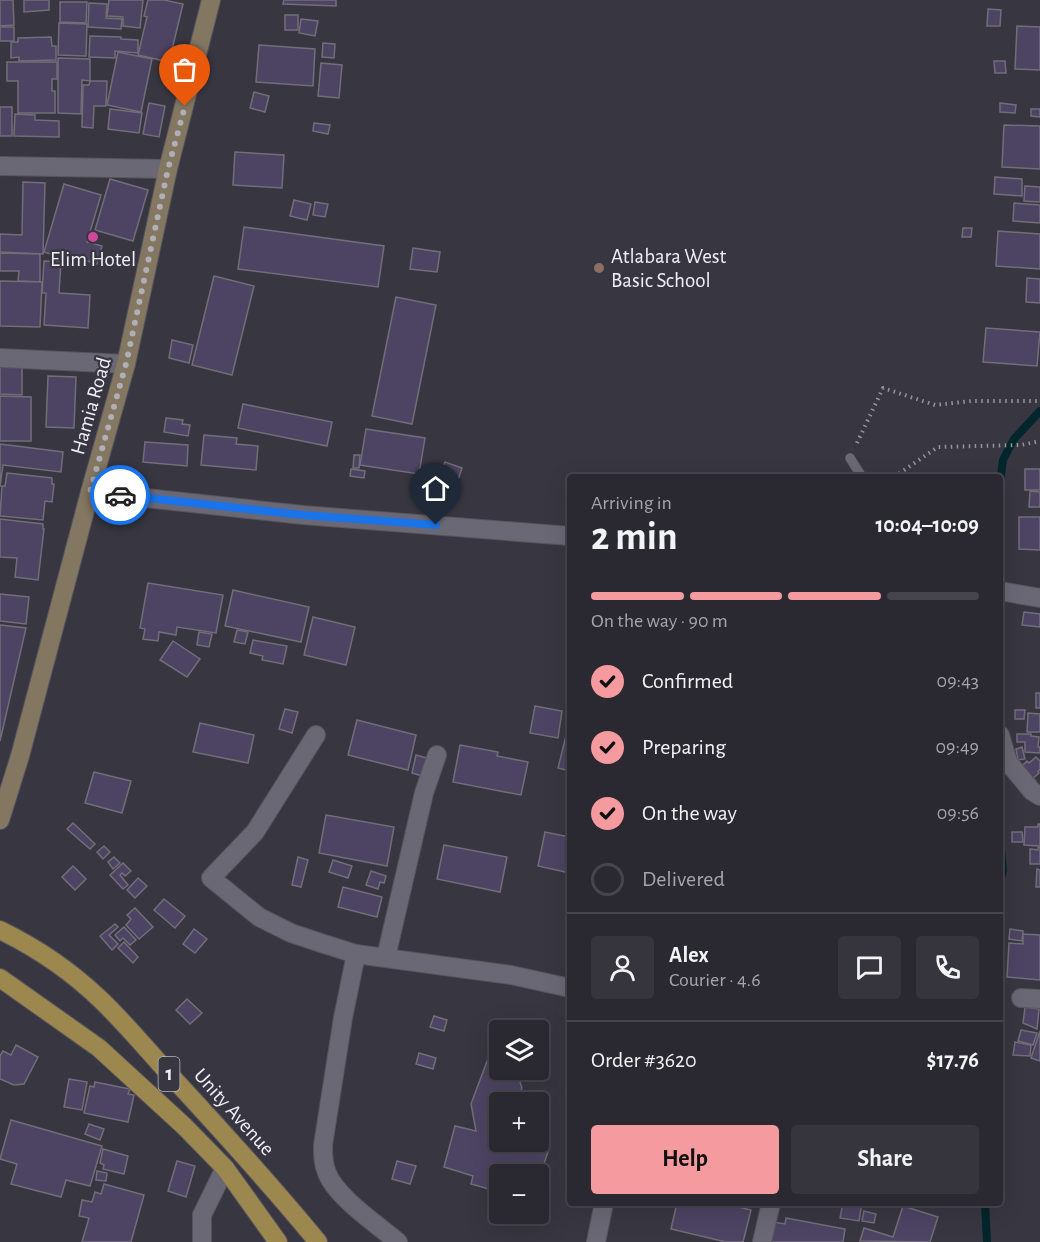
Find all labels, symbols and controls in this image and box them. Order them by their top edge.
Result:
pin [159,44,210,106]
icon: bag [168,53,201,86]
marker: Elim Hotel [86,230,100,244]
place label: Atlabara West Basic School [611,246,727,291]
place label: Elim Hotel [50,249,136,270]
marker: Atlabara West Basic School [592,261,606,275]
street label: Hamia Road [67,355,115,457]
pin [410,463,461,525]
courier [90,465,150,525]
icon: home [419,472,452,505]
icon: car [104,479,137,512]
text: Arriving in [591,493,672,513]
text: 10:04–10:09 [875,514,979,536]
text: 2 min [591,518,678,557]
text: On the way · 90 m [591,611,728,631]
icon: check [591,665,624,698]
text: Confirmed [642,670,733,692]
text: 09:43 [937,671,979,691]
icon: check [591,731,624,764]
text: Preparing [642,736,726,758]
text: 09:49 [935,737,979,757]
icon: check [591,797,624,830]
text: On the way [642,802,737,824]
text: 09:56 [937,803,979,823]
text: Delivered [642,868,725,890]
button: person [591,936,654,999]
button: chat [838,936,901,999]
button: phone [916,936,979,999]
text: Alex [669,944,709,966]
text: Courier · 4.6 [669,970,761,990]
map controls [489,1020,549,1224]
button: layers [489,1020,549,1080]
text: Order #3620 [591,1049,697,1071]
text: $17.76 [927,1049,979,1071]
road number: 1 [158,1057,180,1091]
street label: Unity Avenue [190,1064,278,1160]
button: + [489,1092,549,1152]
button: Help [591,1125,779,1194]
button: Share [791,1125,979,1194]
button: − [489,1164,549,1224]

